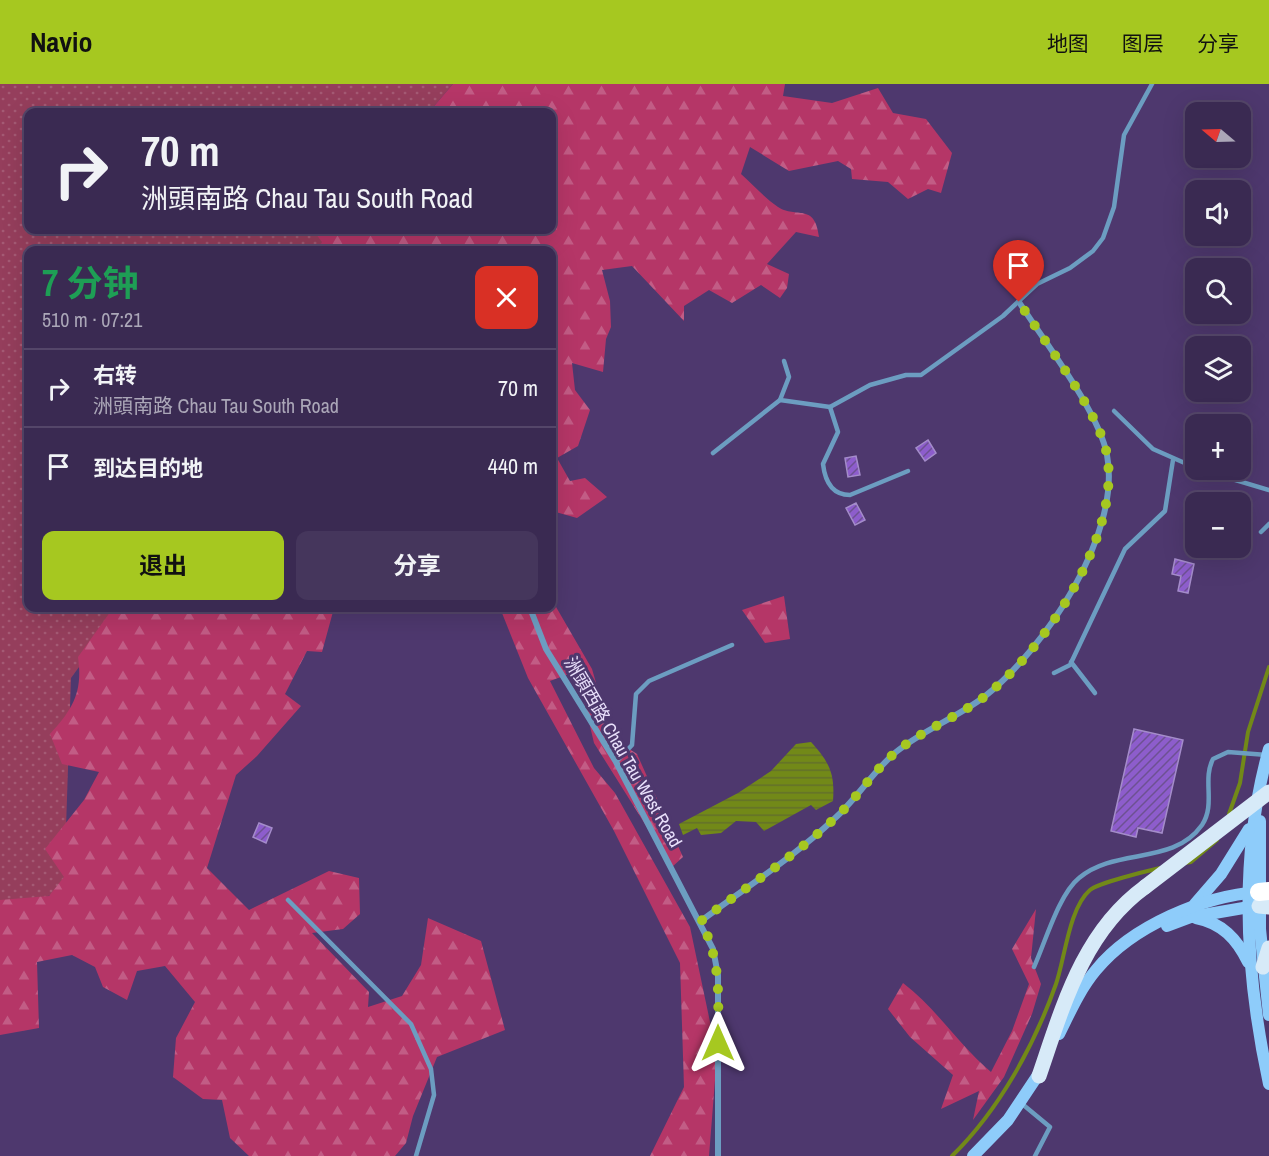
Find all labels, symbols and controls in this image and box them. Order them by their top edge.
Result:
text: Navio [30,23,93,61]
text: 地图 [1047,29,1089,58]
text: 图层 [1122,29,1164,58]
text: 分享 [1197,29,1239,58]
north arrow [1185,102,1251,168]
map controls [1185,102,1251,558]
text: 70 m [141,123,220,179]
icon: right [42,132,120,210]
text: 洲頭南路 Chau Tau South Road [141,180,473,216]
button: sound [1185,180,1251,246]
pin [993,240,1044,302]
icon: arrive [1002,249,1035,282]
button: search [1185,258,1251,324]
text: 7 分钟 [42,259,139,307]
button: close [475,266,538,329]
text: 510 m · 07:21 [42,306,142,333]
button: layers [1185,336,1251,402]
text: 右转 [93,360,137,390]
icon: right [42,372,75,405]
text: 70 m [498,373,538,403]
text: 洲頭南路 Chau Tau South Road [93,392,339,419]
button: + [1185,414,1251,480]
icon: arrive [42,450,75,483]
text: 440 m [488,451,538,481]
text: 到达目的地 [93,453,203,483]
button: − [1185,492,1251,558]
button: 退出 [42,531,284,600]
button: 分享 [296,531,538,600]
street label: 洲頭西路 Chau Tau West Road [559,652,688,852]
position arrow [686,1011,750,1075]

